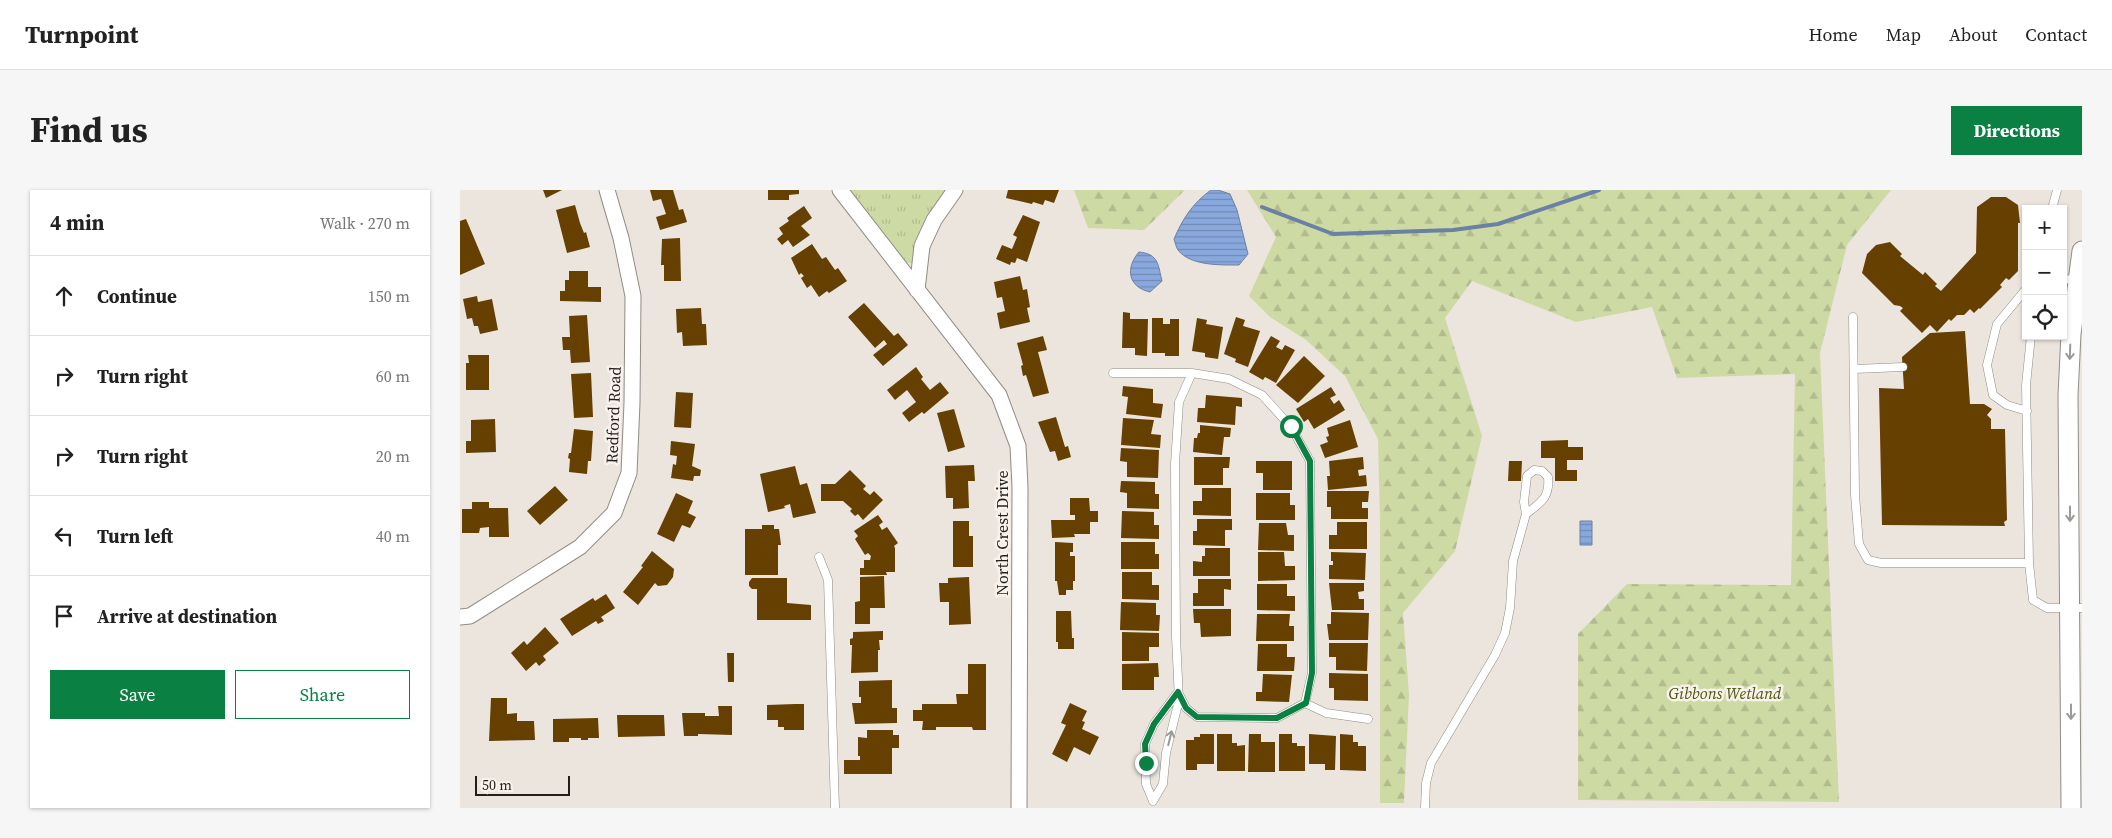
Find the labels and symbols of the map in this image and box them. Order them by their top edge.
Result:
one-way arrow [2066,344,2075,360]
street label: Redford Road [600,366,626,464]
route start [1280,415,1303,438]
street label: North Crest Drive [991,470,1013,596]
one-way arrow [2065,506,2075,522]
park label: Gibbons Wetland [1669,682,1782,704]
one-way arrow [2066,703,2076,719]
one-way arrow [1166,730,1175,746]
route end [1135,752,1158,775]
scale bar [475,773,570,796]

